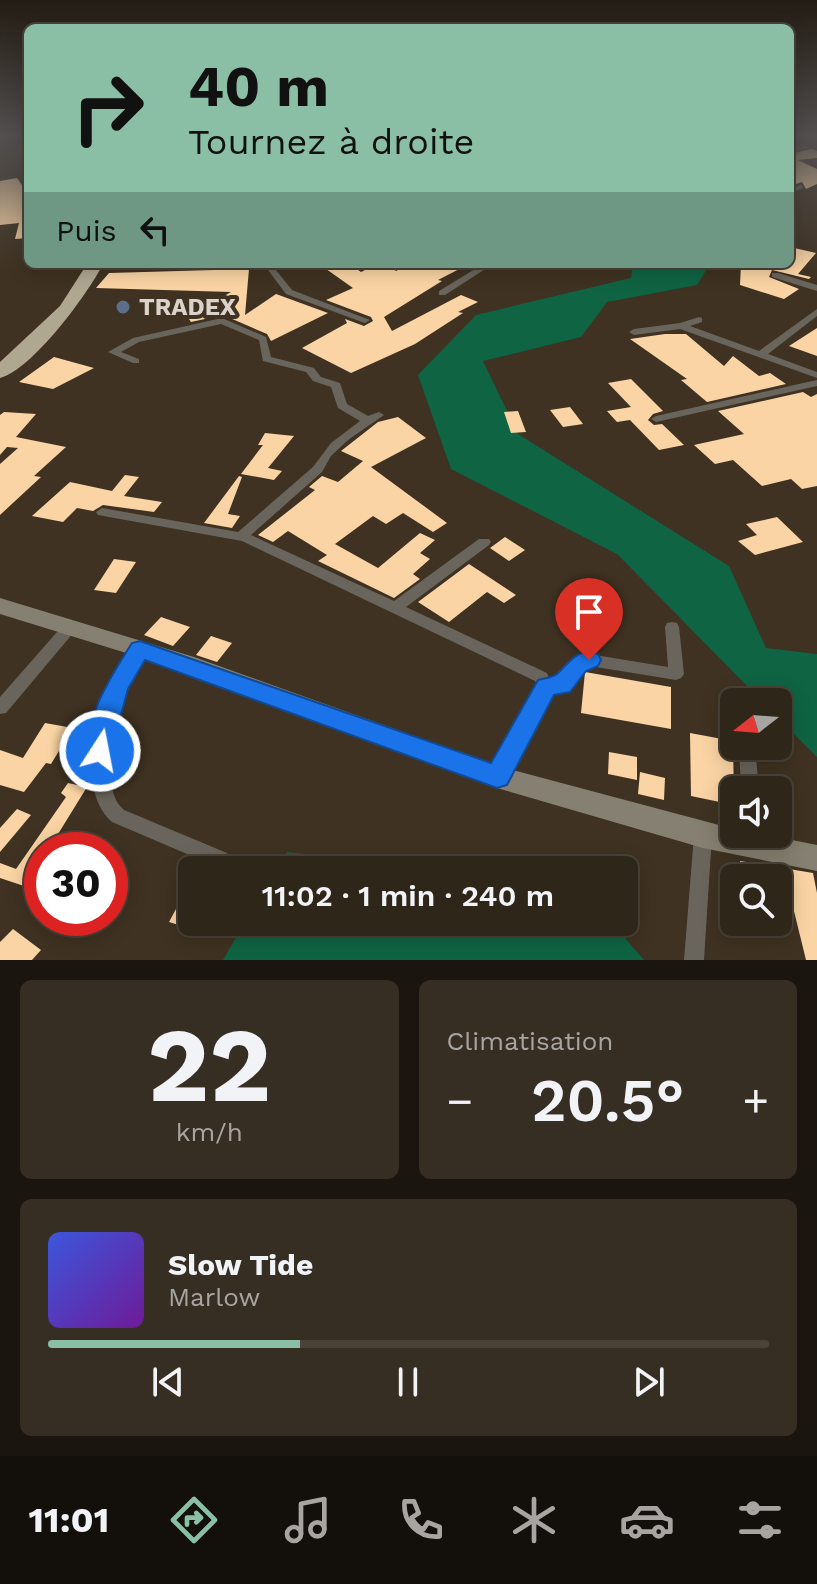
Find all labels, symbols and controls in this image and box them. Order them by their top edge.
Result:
text: 40 m [188,54,329,120]
icon: right [56,56,160,160]
text: Tournez à droite [188,121,474,163]
icon: left [133,208,177,252]
text: Puis [56,213,117,248]
place label: TRADEX [139,293,236,321]
marker: TRADEX [114,298,132,316]
pin [555,578,623,660]
icon: arrive [567,590,611,634]
north arrow [720,688,792,760]
map controls [720,688,792,936]
position arrow [58,709,142,793]
button: sound [720,776,792,848]
speed limit sign: 30 [24,832,128,936]
button: search [720,864,792,936]
text: 11:02 · 1 min · 240 m [262,878,554,913]
text: 22 [147,1004,271,1126]
text: Climatisation [447,1026,613,1056]
text: 20.5° [531,1065,684,1136]
text: − [447,1075,473,1127]
text: + [742,1075,769,1127]
text: km/h [176,1117,243,1147]
text: Slow Tide [168,1247,313,1282]
text: Marlow [168,1282,260,1312]
icon: previous [146,1360,190,1404]
icon: pause [386,1360,430,1404]
icon: next [627,1360,671,1404]
icon: directions [166,1492,222,1548]
icon: music [280,1492,336,1548]
icon: phone [393,1492,449,1548]
icon: climate [506,1492,562,1548]
icon: car [619,1492,675,1548]
icon: filters [732,1492,788,1548]
text: 11:01 [29,1499,109,1541]

